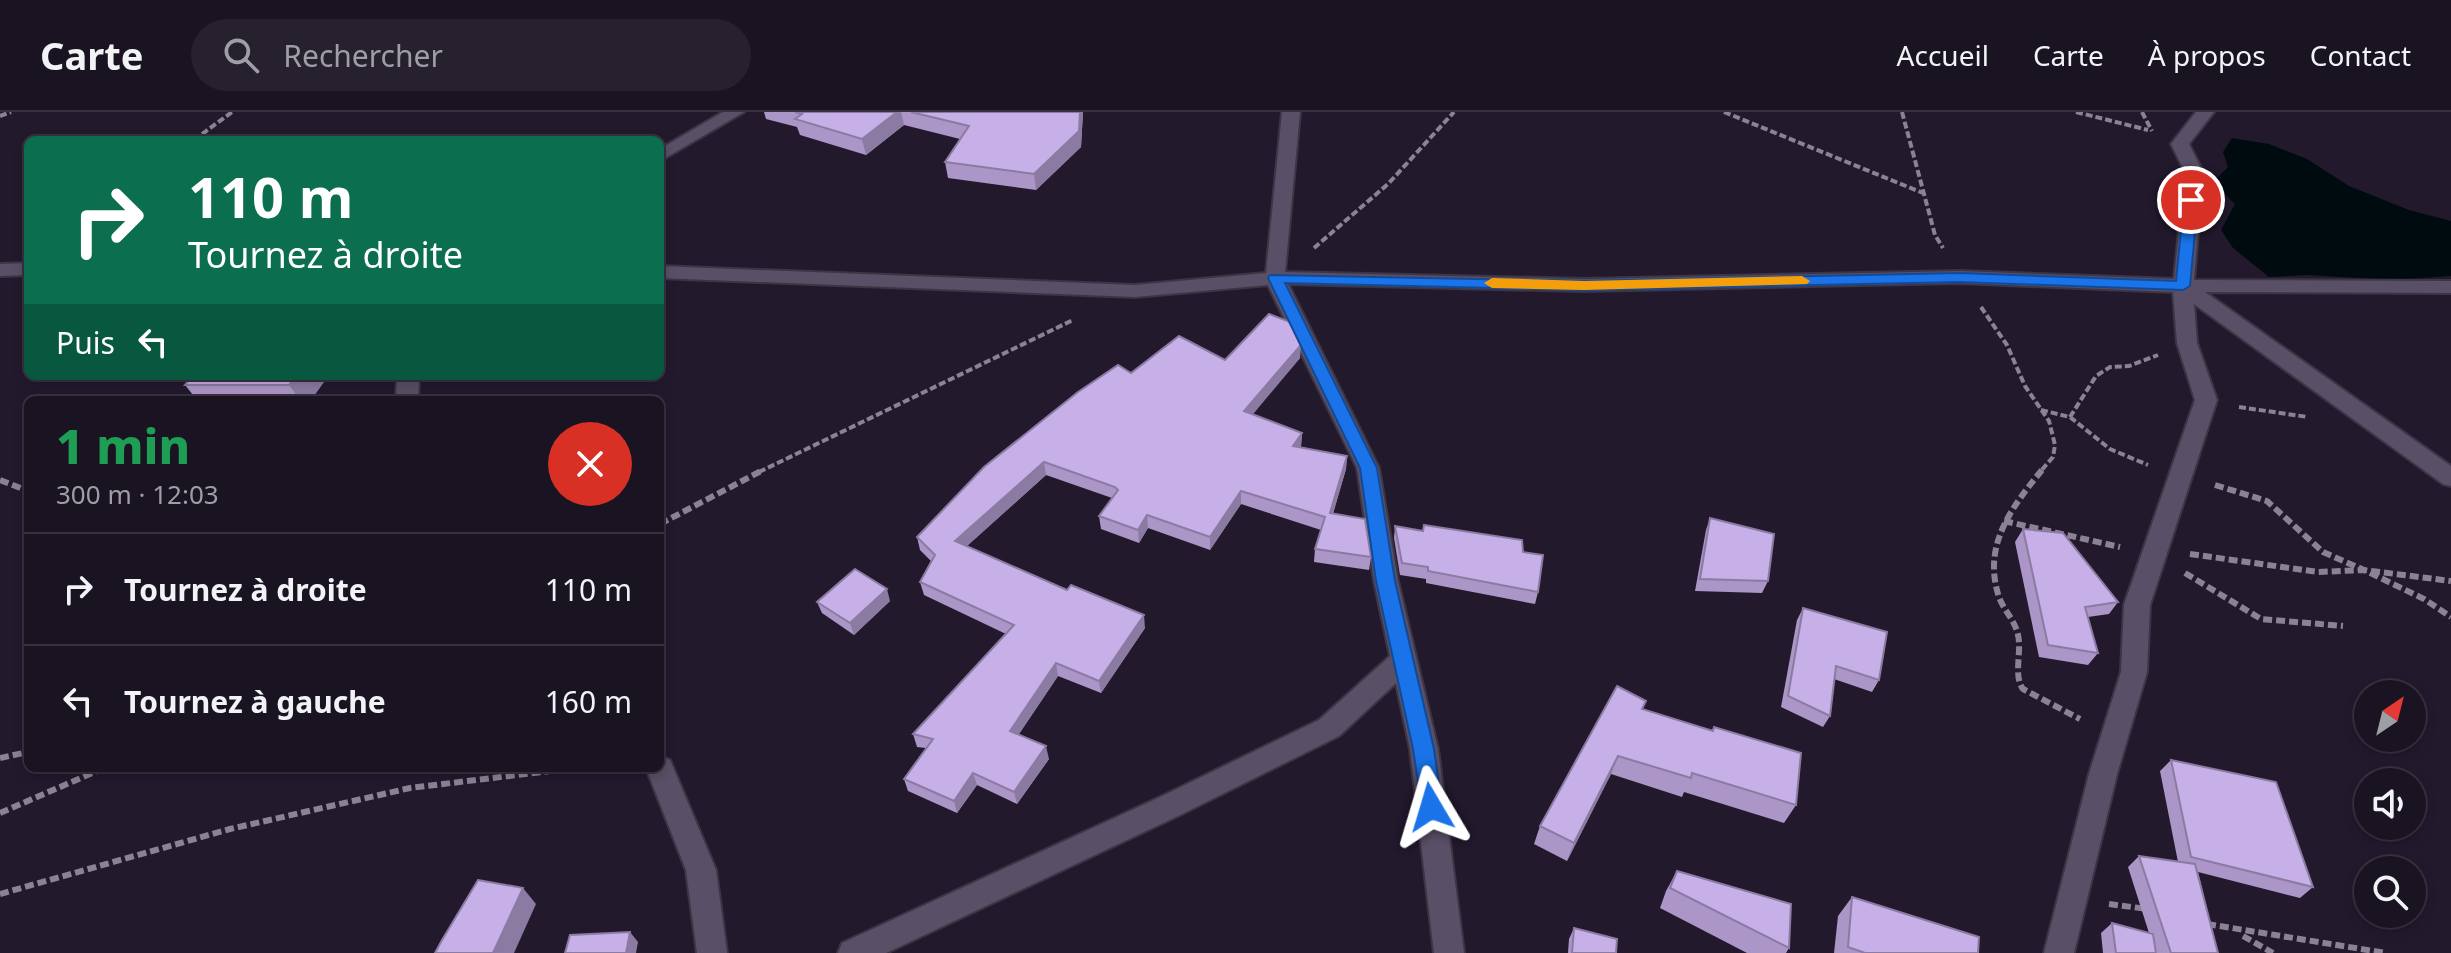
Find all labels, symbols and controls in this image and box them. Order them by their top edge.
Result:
search box [191,19,751,91]
text: Carte [40,29,143,81]
icon: search [219,33,263,77]
text: Rechercher [283,35,443,76]
text: Accueil [1897,36,1989,74]
text: Carte [2033,36,2104,74]
text: À propos [2148,36,2266,74]
text: Contact [2310,36,2411,74]
text: 110 m [188,158,353,234]
pin [2157,166,2225,234]
icon: right [56,168,160,272]
icon: arrive [2169,178,2213,222]
text: Tournez à droite [188,230,463,279]
icon: left [131,320,175,364]
text: Puis [56,322,115,363]
text: 1 min [56,413,190,478]
button: close [548,422,632,506]
text: 300 m · 12:03 [56,476,219,512]
icon: right [56,567,100,611]
text: Tournez à droite [124,569,367,610]
text: 110 m [545,569,632,610]
icon: left [56,679,100,723]
north arrow [2354,680,2426,752]
map controls [2354,680,2426,928]
text: Tournez à gauche [124,681,386,722]
text: 160 m [545,681,632,722]
position arrow [1389,765,1473,849]
button: sound [2354,768,2426,840]
button: search [2354,856,2426,928]

